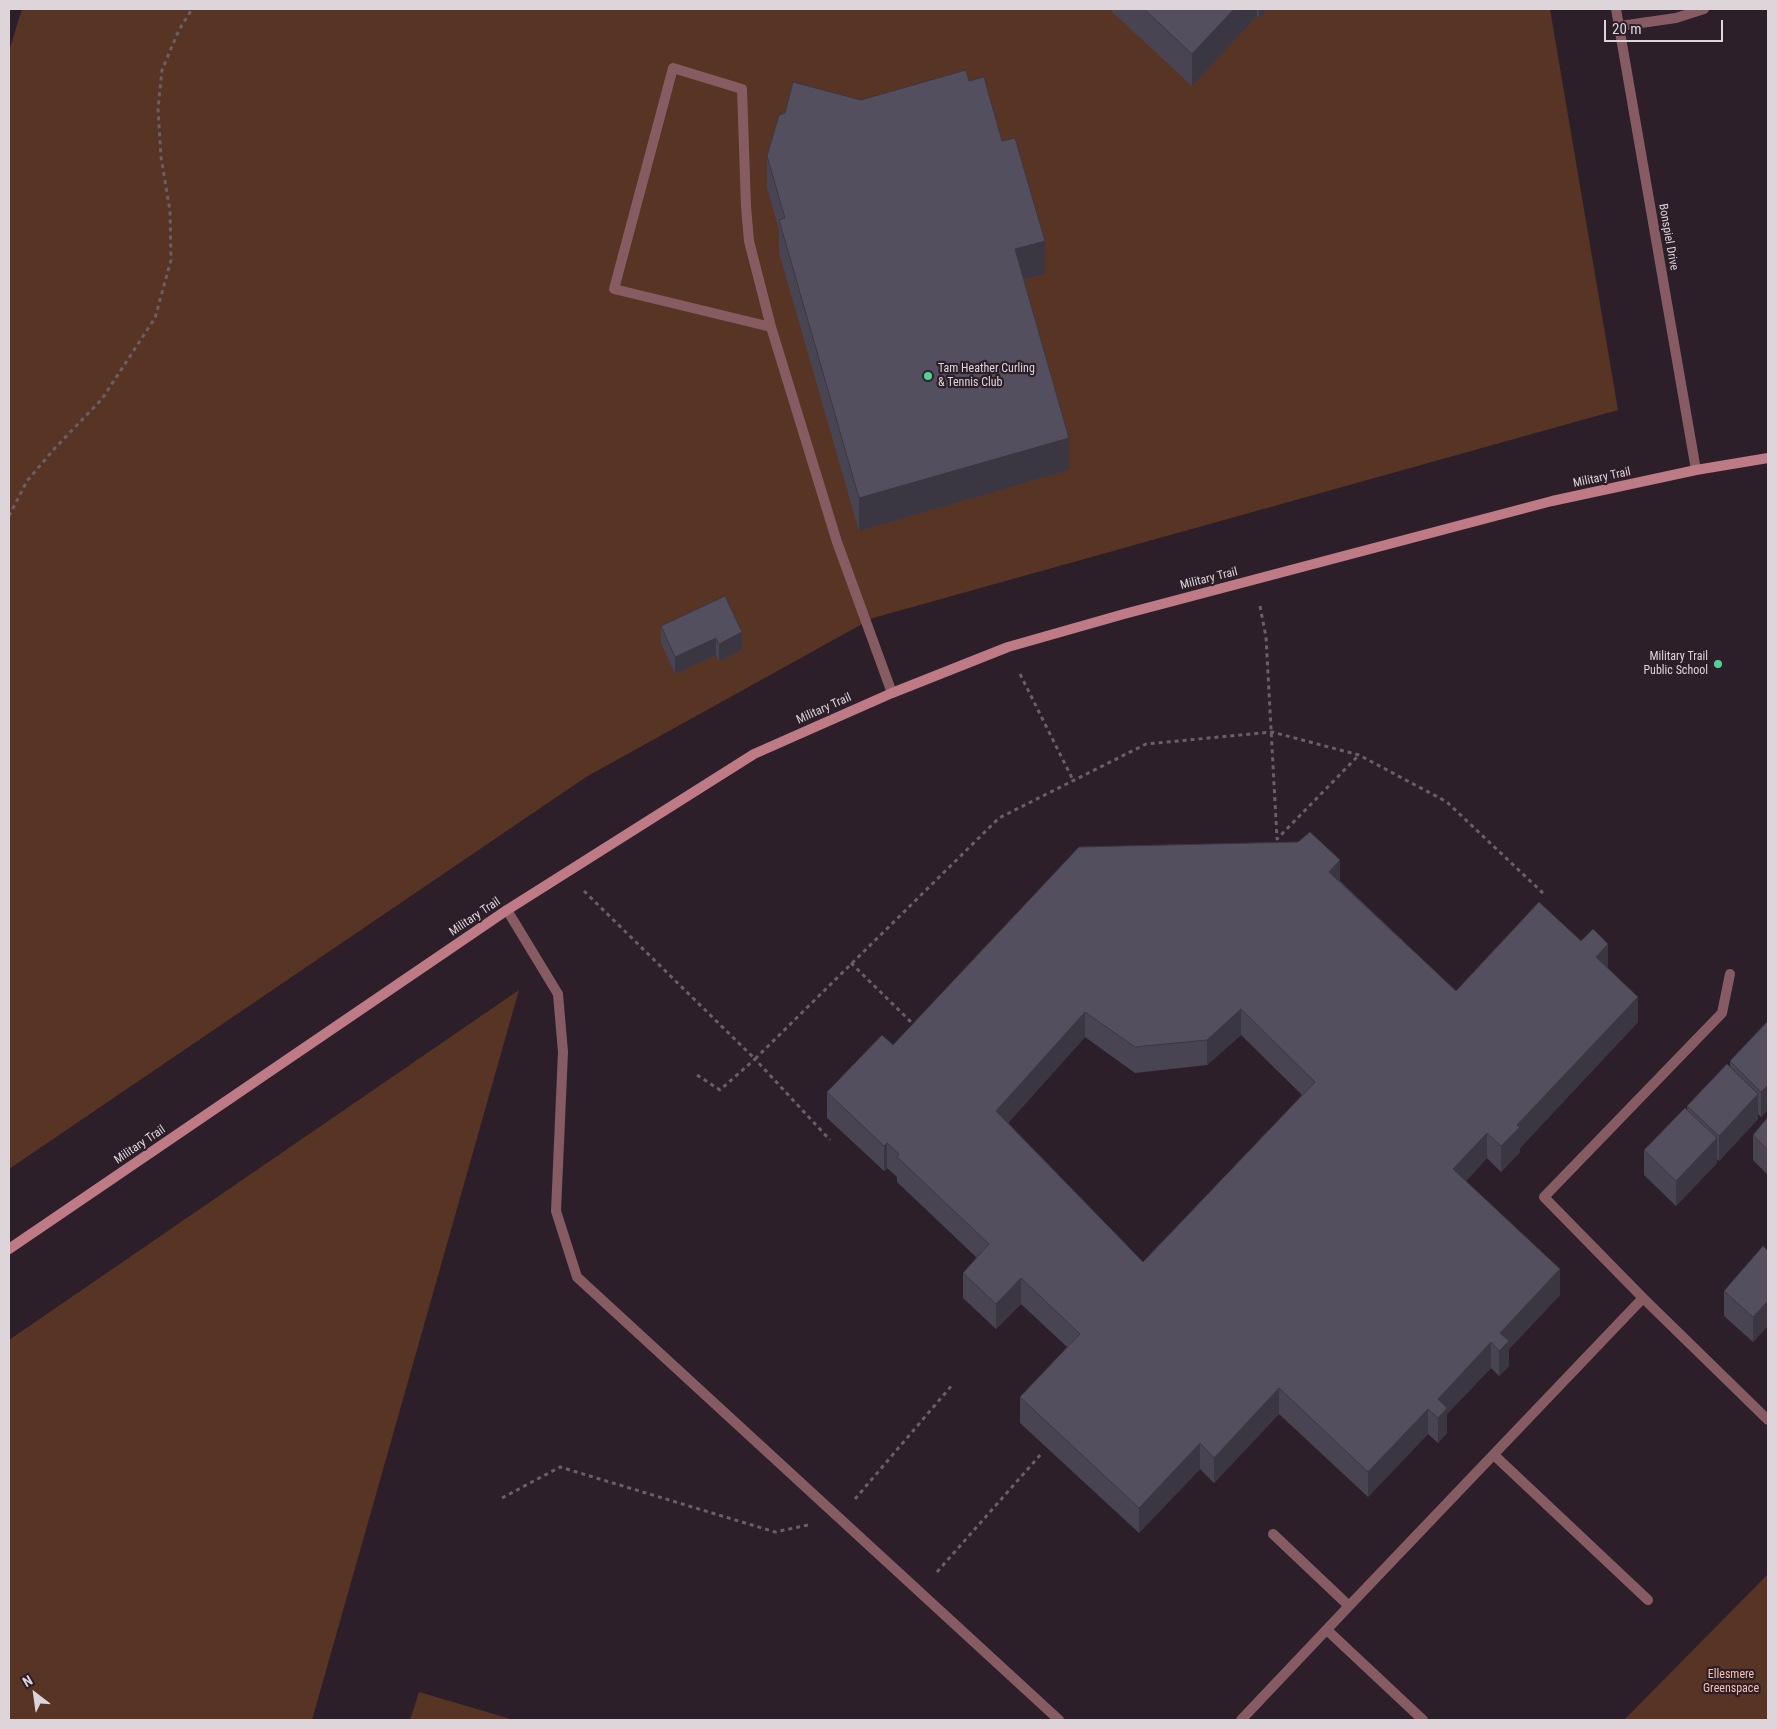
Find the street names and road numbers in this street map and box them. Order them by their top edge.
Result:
street label: Bonspiel Drive [1655,202,1681,272]
street label: Military Trail [1572,465,1632,491]
street label: Military Trail [1179,565,1239,593]
street label: Military Trail [794,691,854,727]
street label: Military Trail [447,895,503,939]
street label: Military Trail [112,1123,168,1167]

